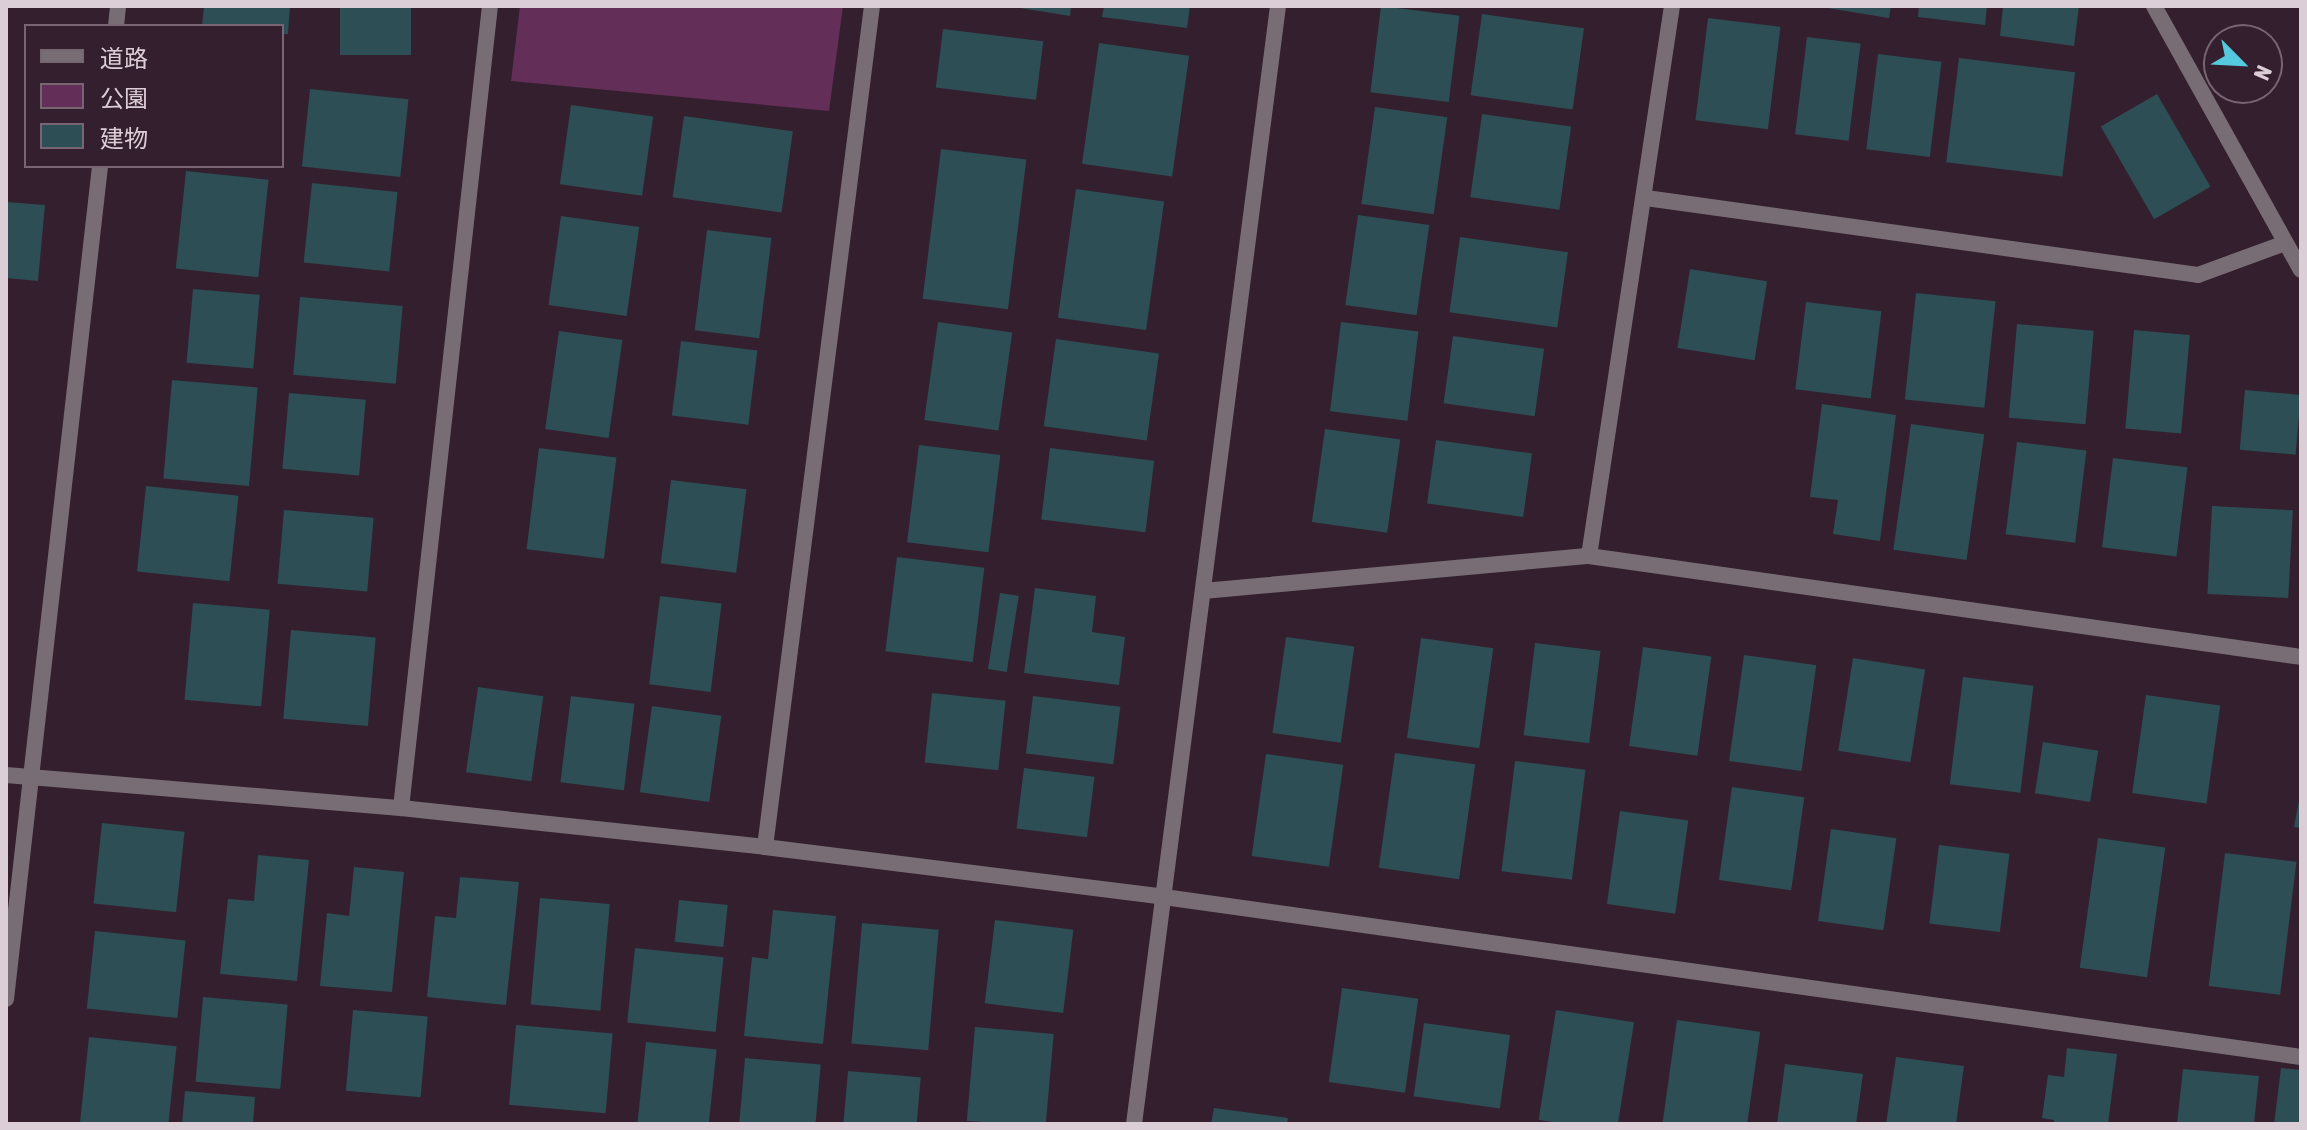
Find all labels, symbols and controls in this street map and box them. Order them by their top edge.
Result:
legend [24,24,284,168]
north arrow [2203,24,2283,104]
text: 道路 [100,45,148,72]
text: N [2249,62,2278,84]
text: 公園 [100,85,148,112]
text: 建物 [100,125,148,152]

